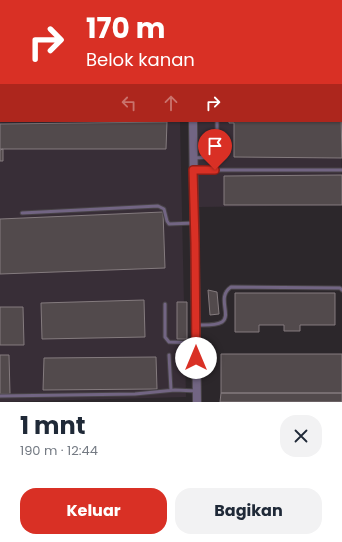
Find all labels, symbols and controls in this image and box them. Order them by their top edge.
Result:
text: 170 m [86,9,165,48]
icon: right [20,16,72,68]
text: Belok kanan [86,47,195,72]
icon: left [118,92,140,114]
icon: ahead [160,92,182,114]
icon: right [202,92,224,114]
pin [198,129,232,170]
icon: arrive [204,135,226,157]
position arrow [175,337,217,379]
text: 1 mnt [20,409,85,442]
button: close [280,415,322,457]
text: 190 m · 12:44 [20,441,98,460]
button: Keluar [20,488,167,534]
button: Bagikan [175,488,322,534]

